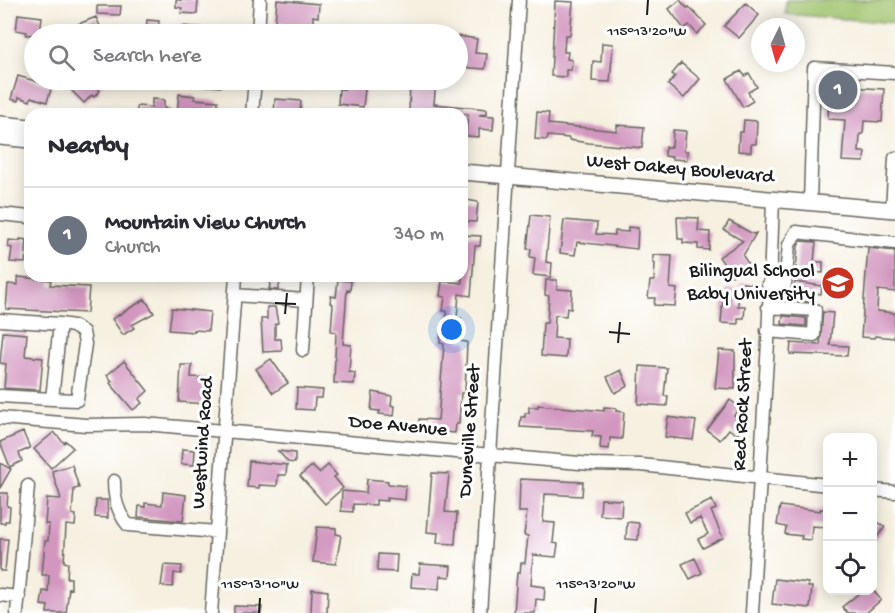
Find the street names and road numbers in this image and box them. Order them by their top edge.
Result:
street label: West Oakey Boulevard [585,150,777,190]
street label: Red Rock Street [729,337,759,471]
street label: Duneville Street [455,362,487,500]
street label: Westwind Road [188,374,220,510]
street label: Doe Avenue [346,411,449,443]

